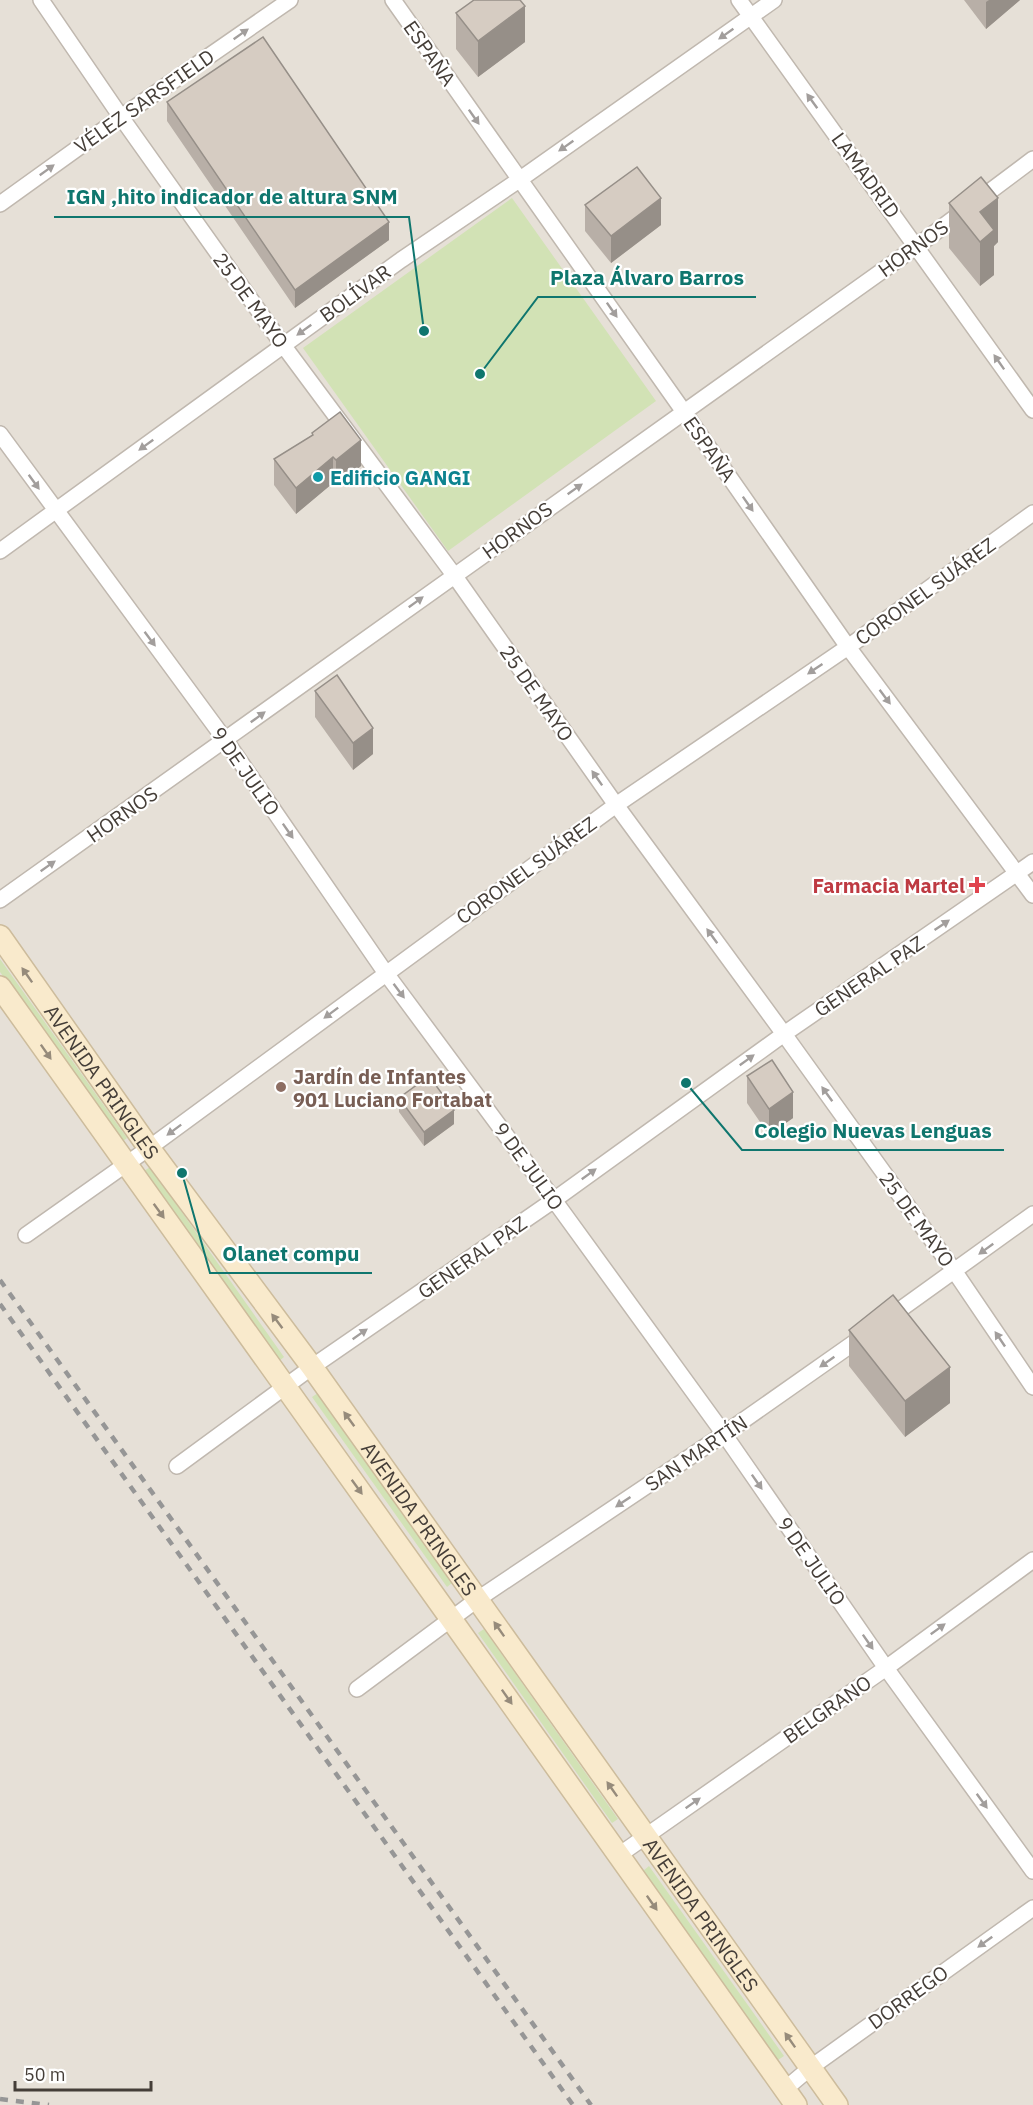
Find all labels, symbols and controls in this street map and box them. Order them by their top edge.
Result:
street label: ESPAÑA [398,15,462,91]
one-way arrow [233,28,249,39]
one-way arrow [718,28,734,40]
street label: VÉLEZ SARSFIELD [69,43,219,159]
one-way arrow [807,94,819,109]
one-way arrow [468,109,480,124]
street label: LAMADRID [826,127,906,223]
one-way arrow [559,140,575,152]
one-way arrow [39,164,55,176]
callout: IGN ,hito indicador de altura SNM [54,178,409,217]
text: IGN ,hito indicador de altura SNM [66,182,398,210]
street label: HORNOS [872,213,954,283]
street label: 25 DE MAYO [207,247,295,353]
street label: BOLÍVAR [314,258,396,328]
callout: Plaza Álvaro Barros [538,258,756,297]
text: Plaza Álvaro Barros [550,263,744,291]
one-way arrow [605,302,617,318]
one-way arrow [296,324,311,336]
one-way arrow [993,355,1005,371]
street label: ESPAÑA [678,411,742,487]
one-way arrow [139,439,154,451]
place label: Edificio GANGI [330,464,470,491]
marker: Edificio GANGI [311,470,325,484]
one-way arrow [28,473,40,489]
one-way arrow [566,483,582,495]
street label: HORNOS [476,495,558,565]
one-way arrow [742,495,754,511]
street label: CORONEL SUÁREZ [849,531,1001,651]
one-way arrow [409,597,424,609]
one-way arrow [144,630,156,646]
street label: 25 DE MAYO [494,639,580,747]
one-way arrow [807,664,823,675]
one-way arrow [879,689,891,705]
one-way arrow [250,711,266,723]
street label: 9 DE JULIO [206,721,286,821]
one-way arrow [591,771,603,787]
street label: HORNOS [81,780,163,848]
street label: CORONEL SUÁREZ [450,810,602,930]
one-way arrow [282,823,294,839]
one-way arrow [39,860,55,872]
place label: Farmacia Martel [812,872,965,899]
marker: Farmacia Martel [970,878,984,892]
one-way arrow [934,920,950,931]
one-way arrow [707,928,719,943]
street label: GENERAL PAZ [809,929,929,1023]
one-way arrow [21,968,33,984]
one-way arrow [393,984,405,999]
street label: AVENIDA PRINGLES [39,999,166,1164]
one-way arrow [323,1007,339,1019]
one-way arrow [40,1043,52,1059]
one-way arrow [739,1054,755,1066]
place label: Jardín de Infantes 901 Luciano Fortabat [293,1063,492,1113]
marker: Jardín de Infantes 901 Luciano Fortabat [274,1080,288,1094]
one-way arrow [821,1086,833,1102]
callout: Colegio Nuevas Lenguas [742,1111,1004,1150]
text: Colegio Nuevas Lenguas [754,1116,992,1144]
street label: 9 DE JULIO [488,1117,570,1215]
one-way arrow [167,1123,182,1135]
street label: 25 DE MAYO [873,1166,961,1272]
one-way arrow [582,1169,597,1181]
one-way arrow [153,1202,165,1218]
street label: GENERAL PAZ [412,1209,532,1305]
callout: Olanet compu [210,1234,372,1273]
text: Olanet compu [222,1239,360,1267]
one-way arrow [978,1243,994,1255]
one-way arrow [271,1313,283,1329]
one-way arrow [352,1328,368,1340]
one-way arrow [994,1331,1006,1347]
one-way arrow [819,1356,835,1368]
street label: SAN MARTÍN [639,1409,753,1497]
one-way arrow [343,1412,355,1428]
street label: AVENIDA PRINGLES [356,1436,484,1601]
one-way arrow [751,1474,763,1490]
one-way arrow [351,1478,363,1494]
one-way arrow [615,1496,631,1507]
street label: 9 DE JULIO [772,1511,852,1611]
one-way arrow [493,1622,505,1638]
one-way arrow [931,1624,946,1636]
one-way arrow [862,1634,874,1650]
street label: BELGRANO [777,1669,877,1749]
one-way arrow [501,1688,513,1704]
one-way arrow [606,1781,618,1797]
one-way arrow [976,1792,988,1808]
one-way arrow [685,1797,701,1809]
street label: AVENIDA PRINGLES [637,1832,766,1997]
one-way arrow [646,1896,658,1911]
one-way arrow [978,1936,994,1948]
street label: DORREGO [862,1959,954,2035]
one-way arrow [784,2033,796,2049]
scale bar [15,2054,152,2092]
text: 50 m [24,2063,66,2086]

